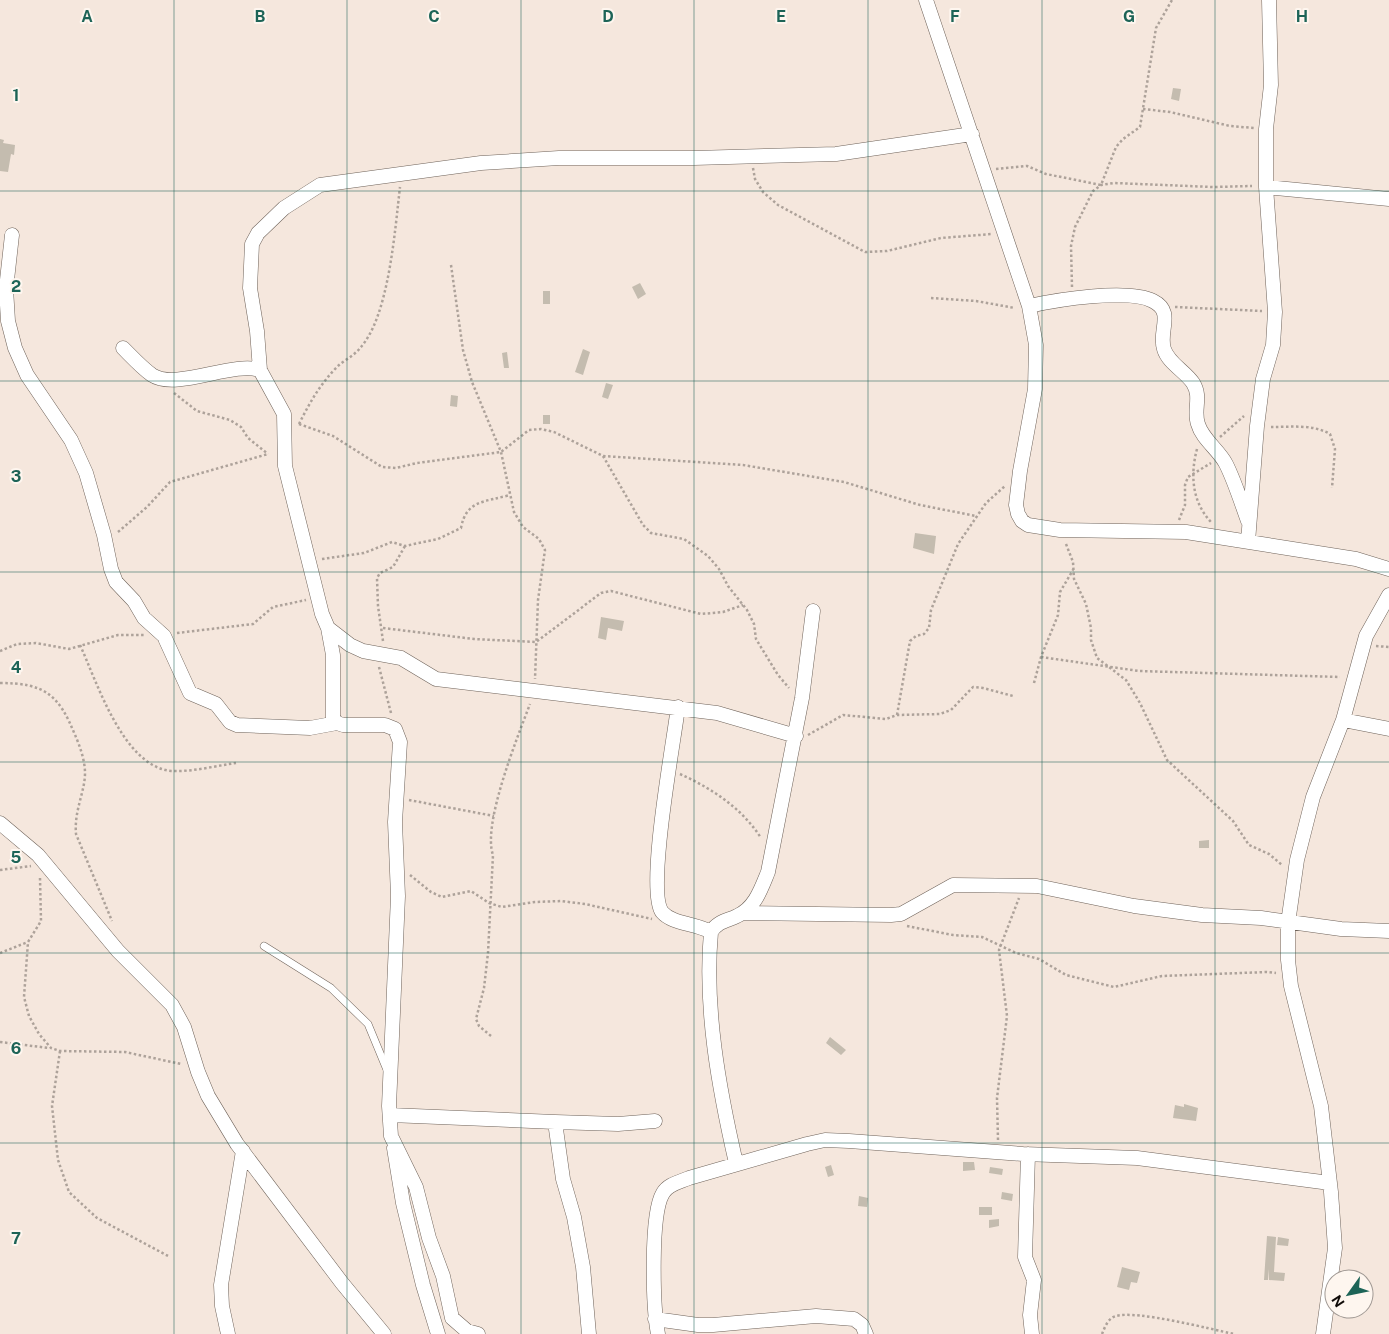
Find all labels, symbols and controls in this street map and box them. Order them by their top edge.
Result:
text: A [81,7,93,26]
text: B [255,7,266,26]
text: C [428,7,440,26]
text: D [602,7,614,26]
text: E [776,7,786,26]
text: F [950,7,960,26]
text: G [1123,7,1135,26]
text: H [1296,7,1308,26]
text: 1 [13,86,19,105]
text: 2 [11,277,21,296]
text: 3 [11,467,21,486]
text: 4 [11,658,22,677]
text: 5 [11,848,22,867]
text: 6 [11,1039,21,1058]
text: 7 [11,1229,21,1248]
north arrow [1324,1269,1374,1319]
text: N [1328,1292,1348,1310]

